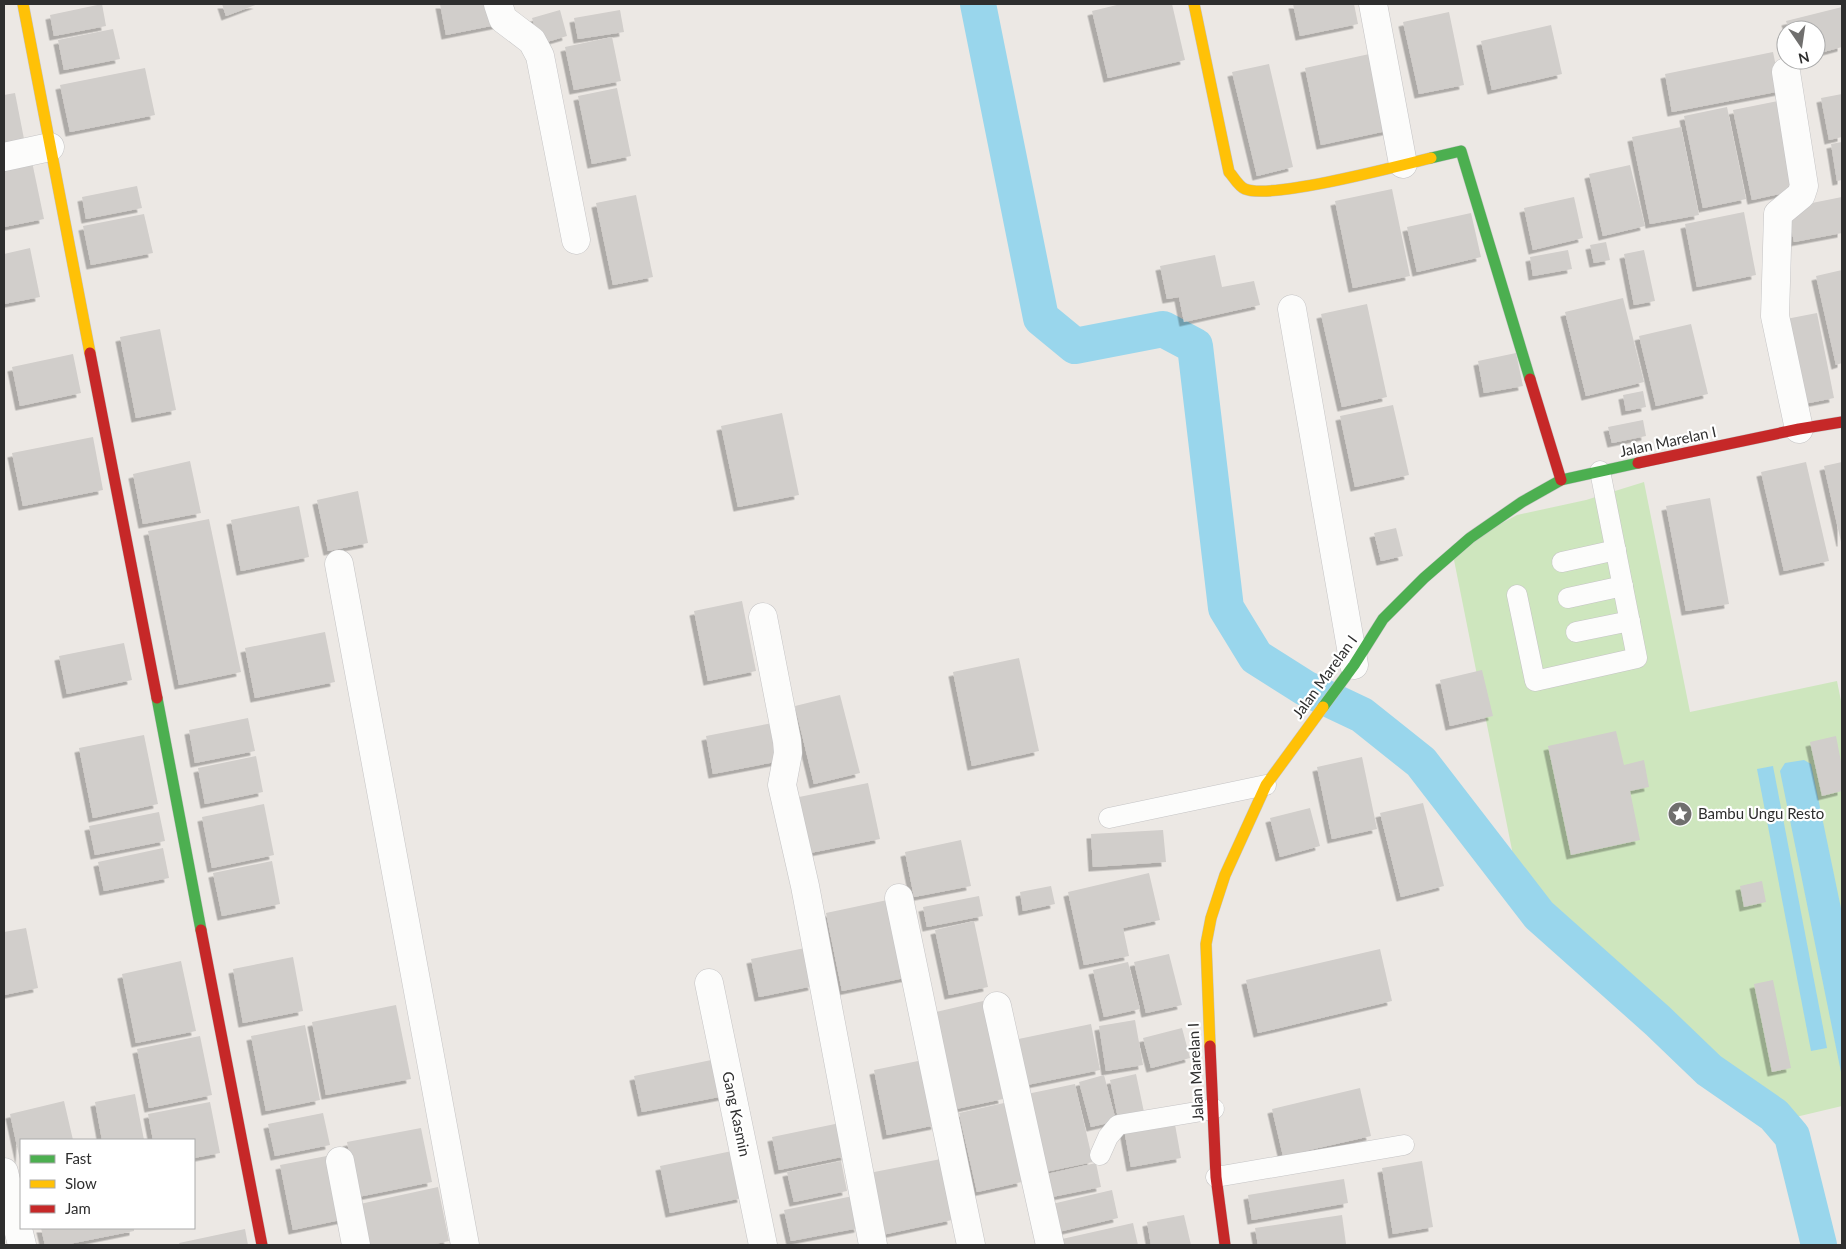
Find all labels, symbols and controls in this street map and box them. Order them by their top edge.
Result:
north arrow [1776,20,1826,70]
text: N [1797,49,1811,68]
street label: Jalan Marelan I [1618,422,1718,460]
street label: Jalan Marelan I [1288,631,1360,721]
place icon: Bambu Ungu Resto [1667,801,1693,827]
place label: Bambu Ungu Resto [1698,804,1824,822]
street label: Jalan Marelan I [1183,1022,1207,1122]
street label: Gang Kasmin [719,1070,755,1158]
legend [20,1139,195,1229]
text: Fast [65,1149,92,1167]
text: Slow [65,1174,97,1192]
text: Jam [65,1199,91,1217]

